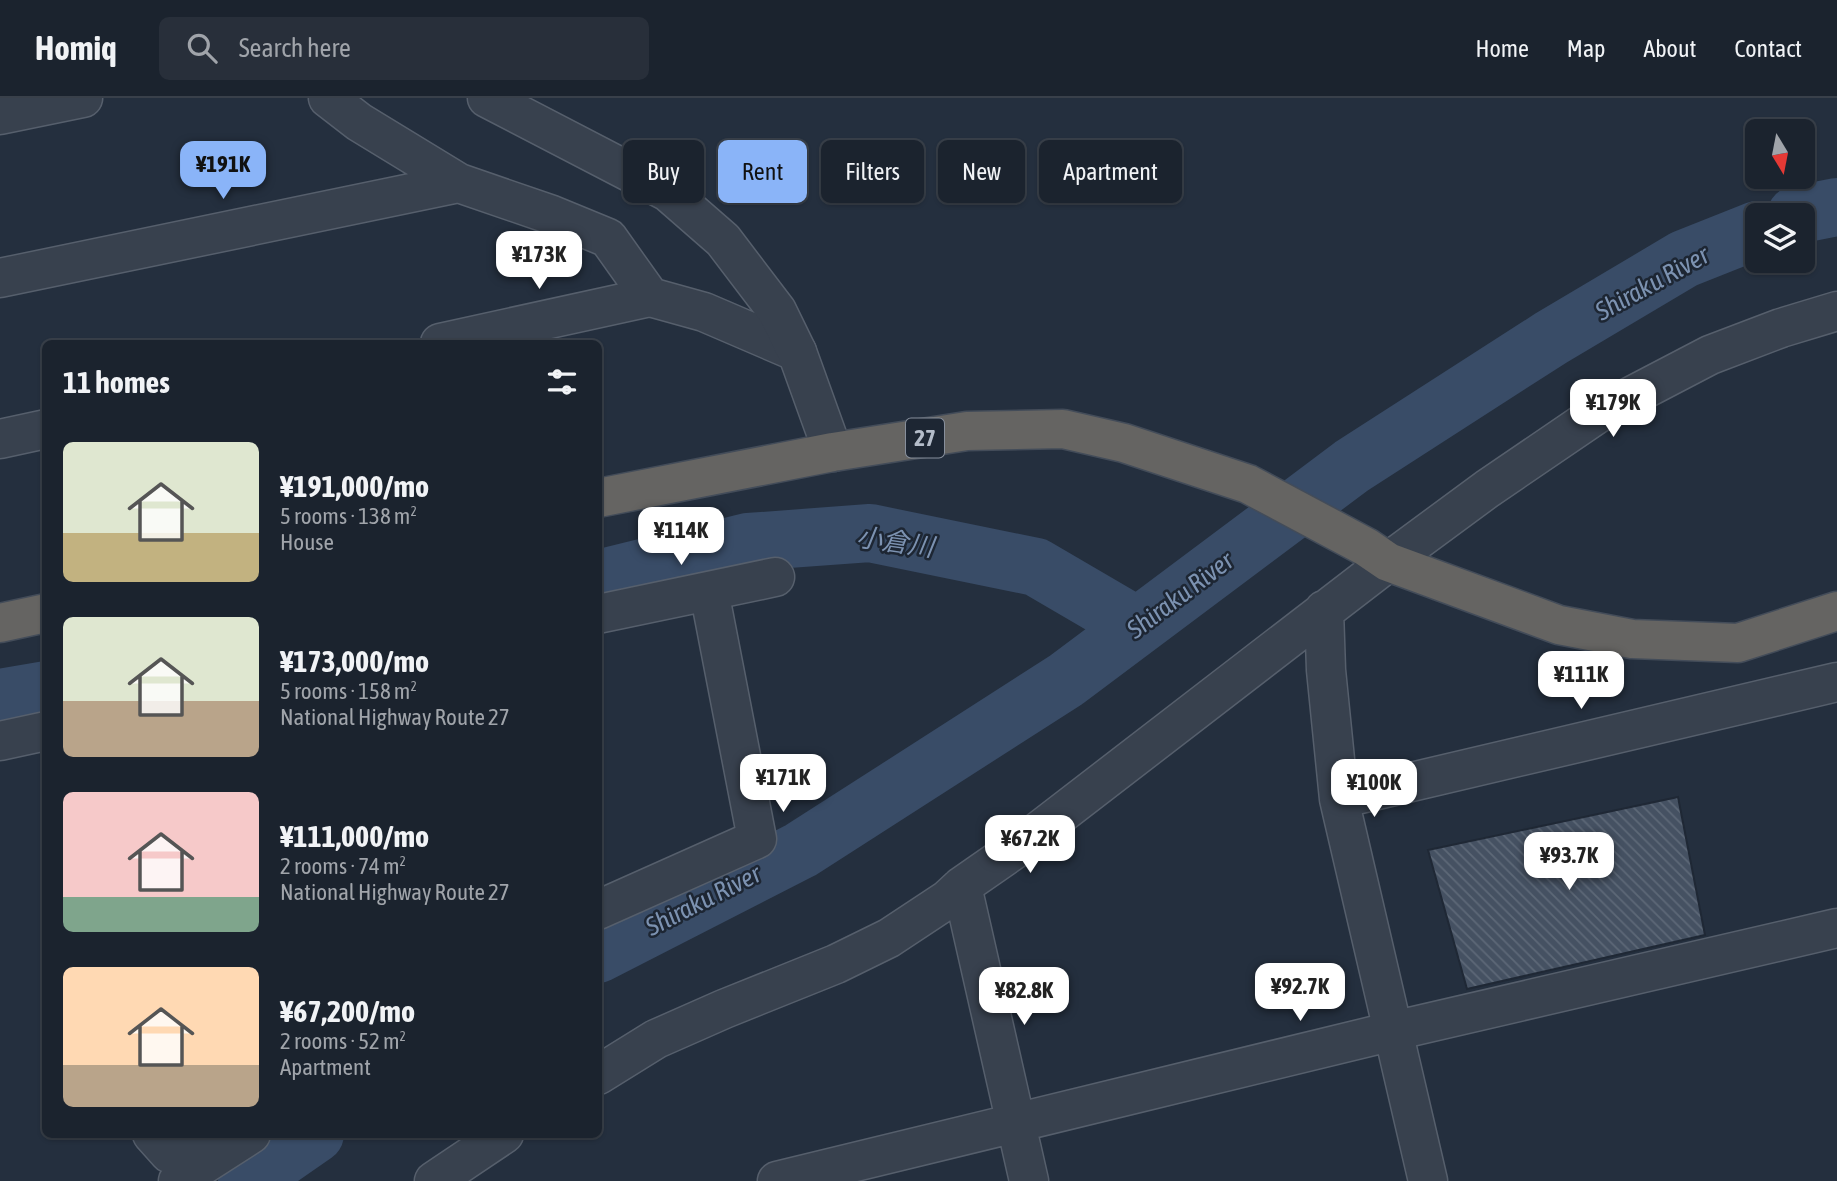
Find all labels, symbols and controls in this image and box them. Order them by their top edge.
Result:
search box [159,17,649,80]
text: Homiq [35,29,117,67]
icon: search [183,29,221,67]
text: Search here [239,33,351,63]
text: Home [1475,35,1529,62]
text: Map [1567,35,1605,62]
text: About [1643,35,1696,62]
text: Contact [1734,35,1802,62]
north arrow [1745,119,1815,189]
map controls [1745,119,1815,273]
chip: Buy [623,140,704,203]
chip: Rent [718,140,807,203]
chip: Filters [821,140,924,203]
chip: New [938,140,1025,203]
chip: Apartment [1039,140,1182,203]
pin: ¥191K [174,141,272,201]
text: ¥191K [196,151,250,177]
button: layers [1745,203,1815,273]
pin: ¥173K [490,232,588,291]
water label: Shiraku River [1589,239,1715,327]
text: ¥173K [512,241,566,267]
icon: filters [543,363,581,401]
text: 11 homes [63,365,170,399]
pin: ¥179K [1564,380,1662,439]
text: ¥179K [1586,389,1640,415]
road number: 27 [906,418,944,458]
text: ¥191,000/mo [280,469,429,503]
icon: home [119,470,203,554]
text: 5 rooms · 138 m² [280,503,417,529]
pin: ¥114K [632,508,730,567]
text: ¥114K [654,517,708,543]
water label: 小倉川 [854,522,939,563]
text: House [280,529,334,555]
water label: Shiraku River [1120,545,1240,645]
text: ¥173,000/mo [280,644,429,678]
icon: home [119,645,203,729]
pin: ¥111K [1532,652,1630,711]
text: ¥111K [1554,661,1608,687]
text: 5 rooms · 158 m² [280,678,417,704]
text: National Highway Route 27 [280,704,510,730]
pin: ¥171K [734,754,832,814]
pin: ¥100K [1325,760,1423,819]
text: ¥171K [756,764,810,790]
text: ¥100K [1347,769,1401,795]
pin: ¥67.2K [973,816,1087,875]
text: ¥111,000/mo [280,819,429,853]
icon: home [119,820,203,904]
text: ¥67.2K [1001,825,1059,851]
pin: ¥93.7K [1512,832,1626,892]
text: ¥93.7K [1540,842,1598,868]
text: 2 rooms · 74 m² [280,853,406,879]
water label: Shiraku River [640,858,767,942]
text: National Highway Route 27 [280,879,510,905]
pin: ¥92.7K [1243,964,1357,1023]
pin: ¥82.8K [967,968,1081,1027]
text: ¥92.7K [1271,973,1329,999]
text: ¥82.8K [995,977,1053,1003]
text: ¥67,200/mo [280,994,415,1028]
icon: home [119,995,203,1079]
text: 2 rooms · 52 m² [280,1028,406,1054]
text: Apartment [280,1054,371,1080]

